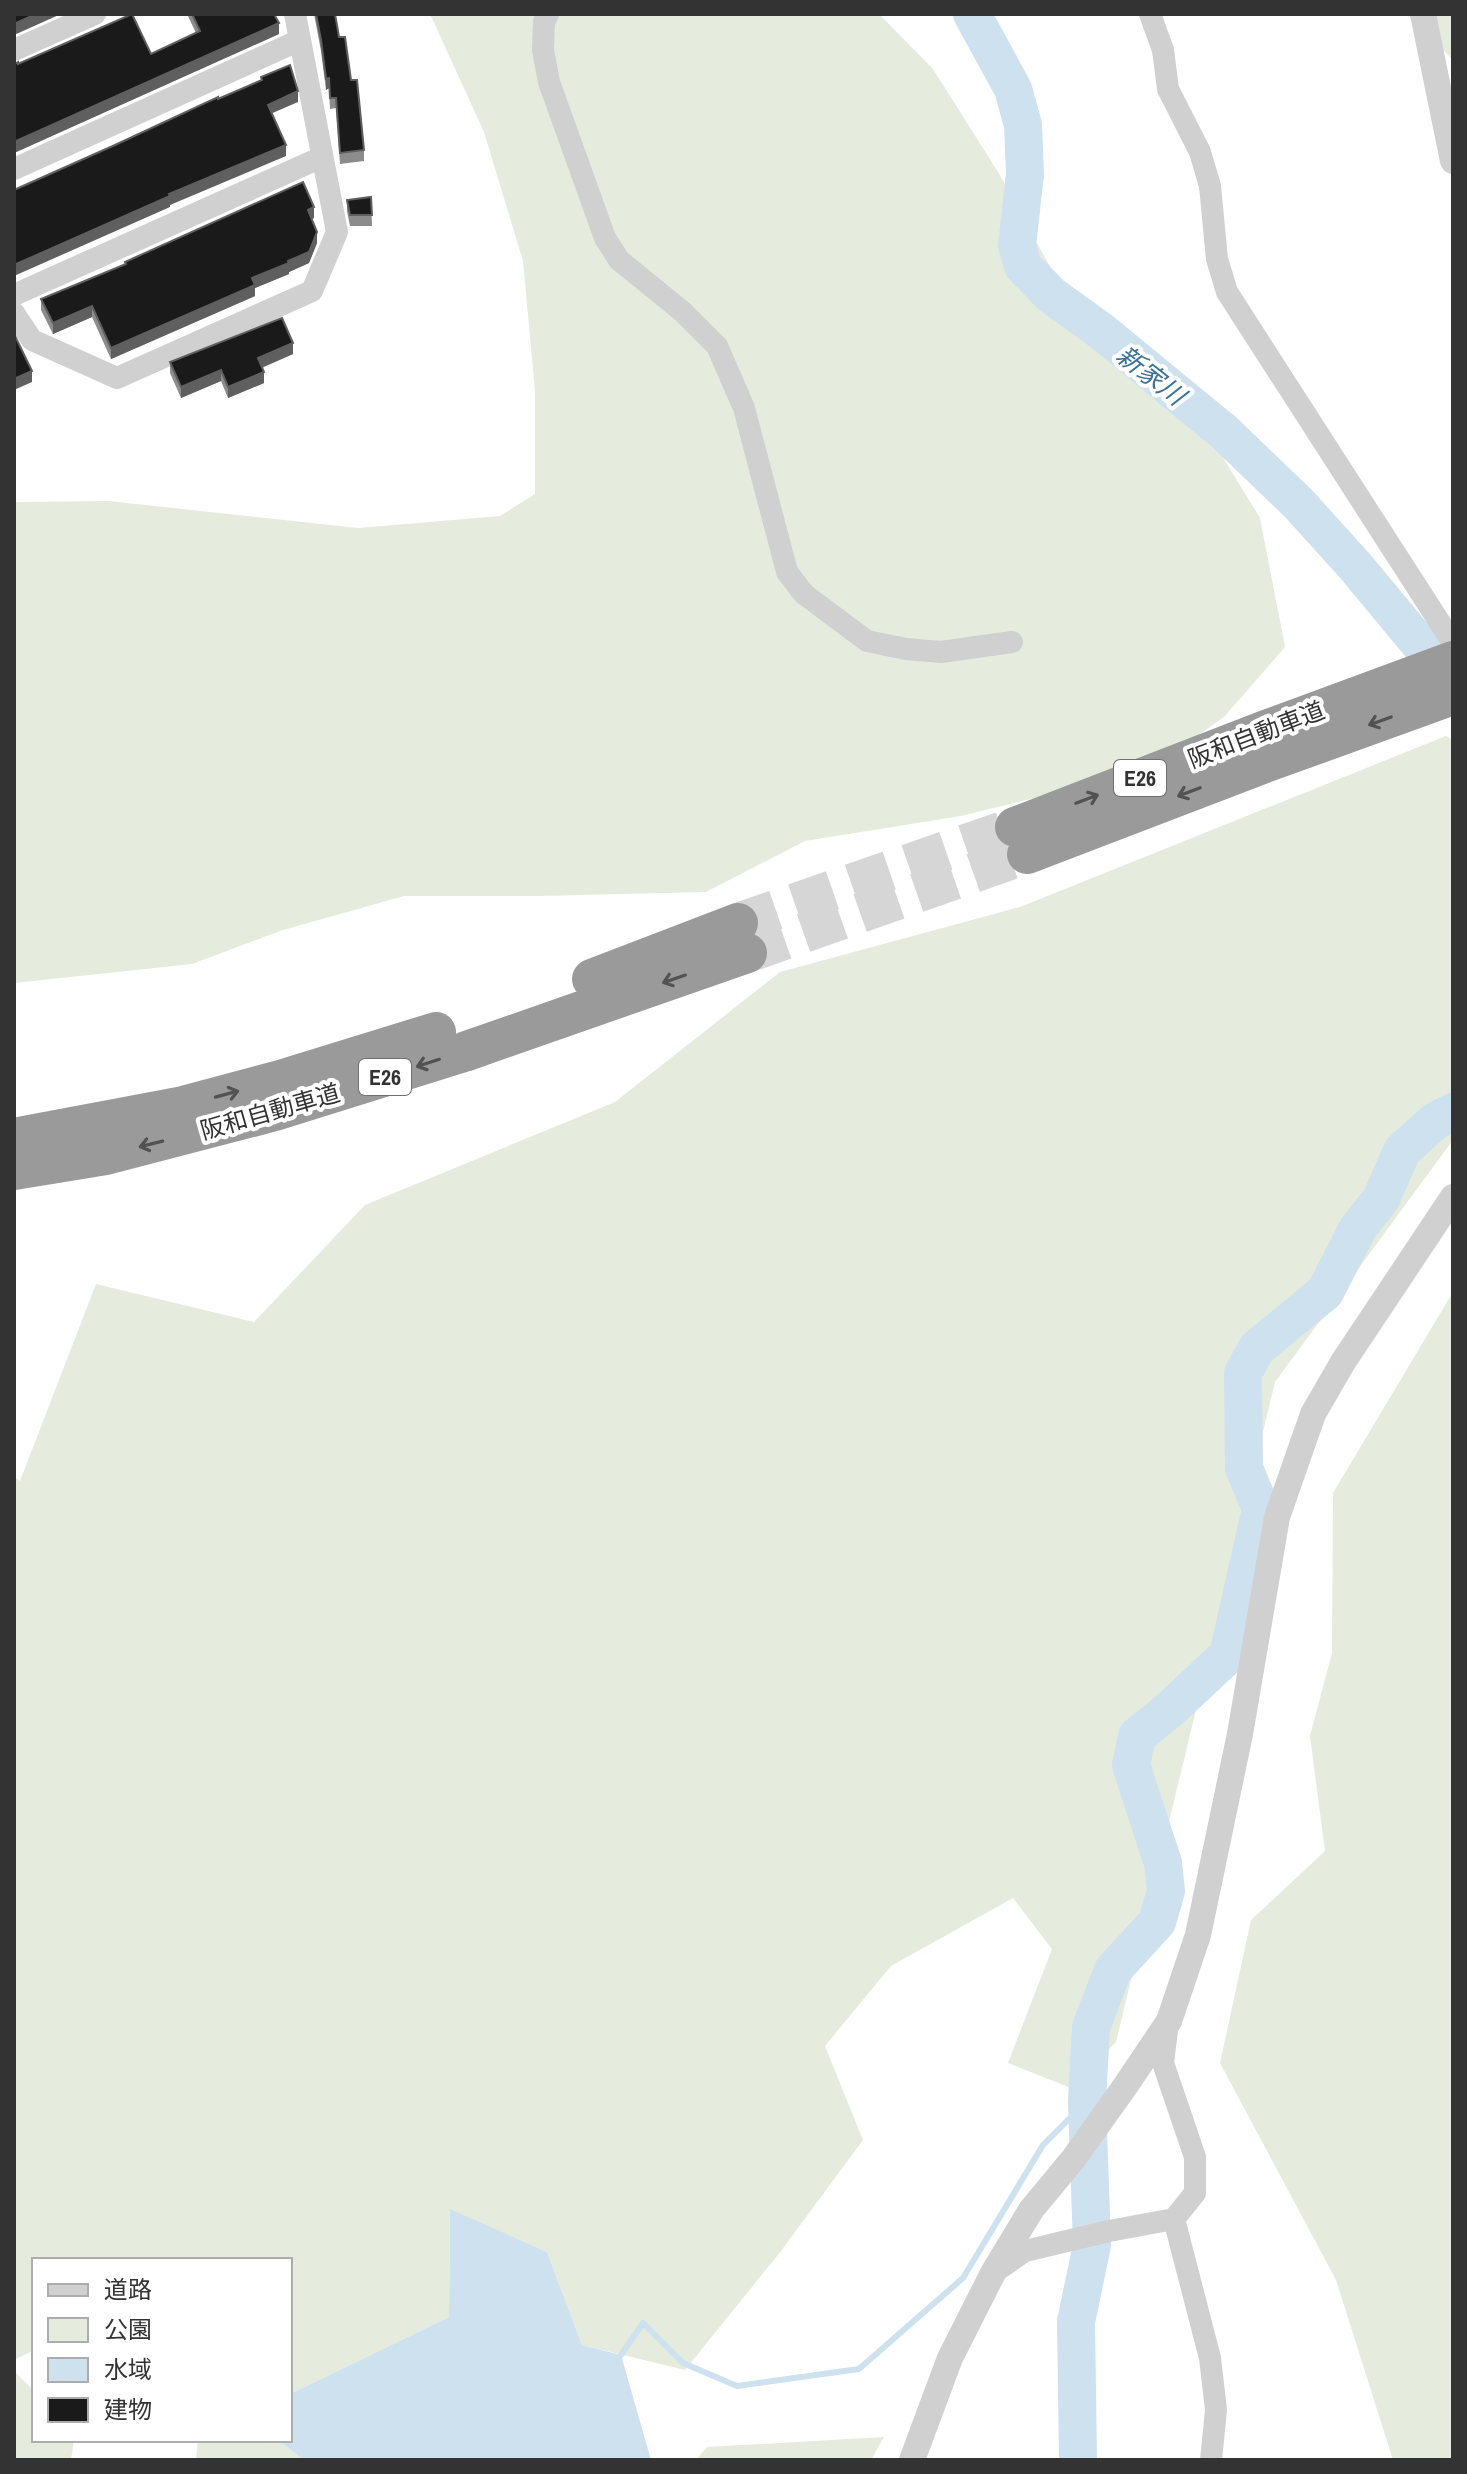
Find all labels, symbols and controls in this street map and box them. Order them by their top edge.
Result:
water label: 新家川 [1109,337,1195,415]
street label: 阪和自動車道 [1183,693,1329,775]
one-way arrow [1368,715,1393,729]
road number: E26 [1114,760,1166,796]
one-way arrow [1177,786,1202,800]
one-way arrow [1074,791,1099,805]
one-way arrow [661,972,686,987]
one-way arrow [415,1056,441,1071]
road number: E26 [359,1059,411,1095]
street label: 阪和自動車道 [196,1076,344,1146]
one-way arrow [214,1086,240,1101]
one-way arrow [139,1137,165,1152]
legend [32,2258,292,2442]
text: 道路 [104,2273,152,2305]
text: 公園 [104,2313,152,2345]
text: 水域 [104,2353,152,2385]
text: 建物 [104,2393,152,2425]

